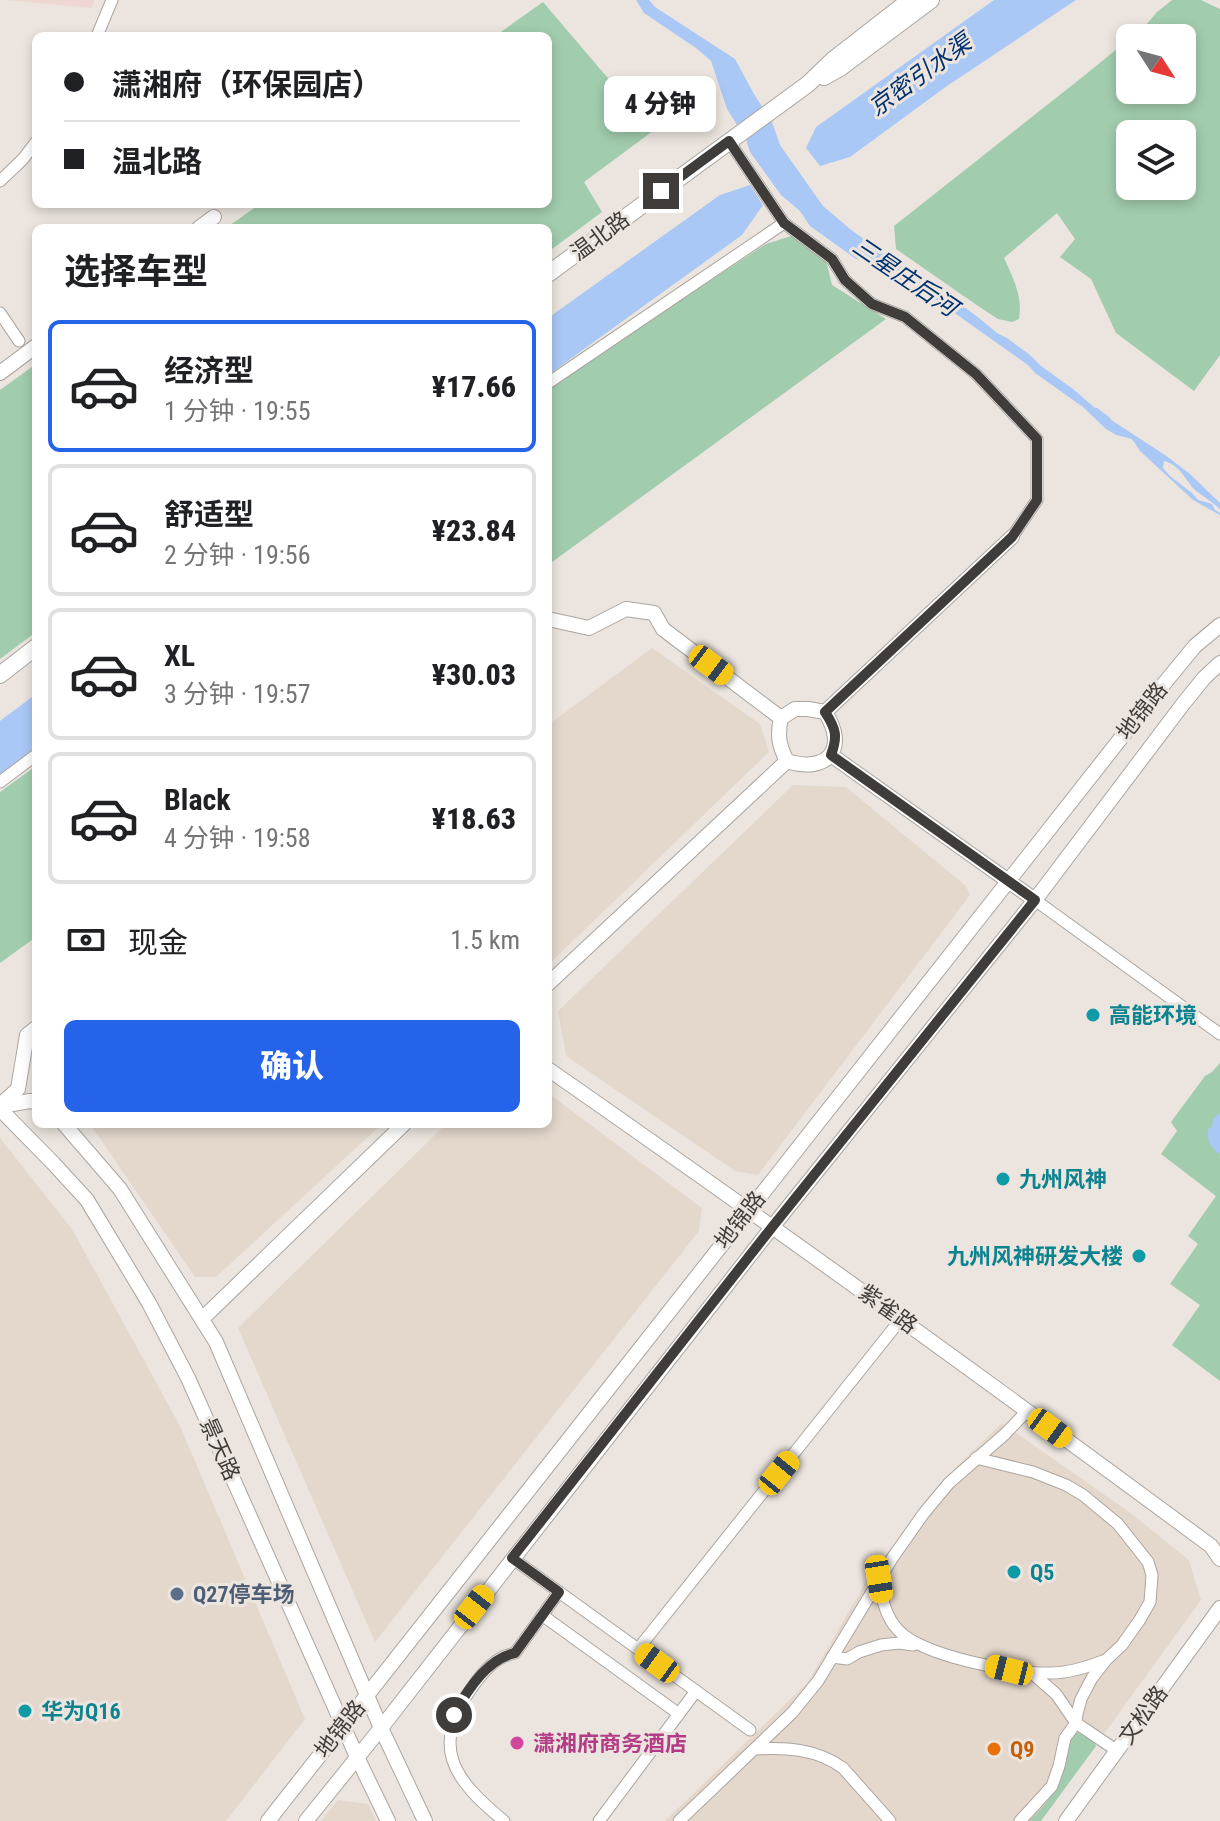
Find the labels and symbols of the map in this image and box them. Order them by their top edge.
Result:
north arrow [1116,24,1196,104]
water label: 京密引水渠 [863,27,979,122]
callout: 4 分钟 [605,75,717,131]
route end [643,173,679,209]
street label: 温北路 [566,206,634,266]
water label: 三星庄后河 [847,232,966,324]
car [685,641,737,689]
street label: 地锦路 [1112,677,1172,745]
place label: 高能环境 [1109,1003,1197,1028]
marker: 高能环境 [1084,1006,1102,1024]
place label: 九州风神 [1019,1167,1107,1192]
marker: 九州风神 [994,1170,1012,1188]
street label: 地锦路 [710,1186,770,1254]
place label: 九州风神研发大楼 [947,1244,1123,1269]
marker: 九州风神研发大楼 [1130,1247,1148,1265]
street label: 紫雀路 [854,1279,922,1339]
car [1024,1404,1076,1452]
street label: 景天路 [195,1414,245,1484]
car [755,1447,803,1499]
car [863,1553,895,1605]
place label: Q5 [1030,1560,1054,1585]
marker: Q5 [1005,1563,1023,1581]
car [450,1581,498,1633]
place label: Q27停车场 [193,1582,295,1607]
marker: Q27停车场 [168,1585,186,1603]
car [631,1639,683,1687]
car [983,1653,1035,1687]
street label: 文松路 [1113,1681,1173,1749]
street label: 地锦路 [310,1695,370,1763]
route start [436,1697,472,1733]
place label: 华为Q16 [41,1699,121,1724]
marker: 华为Q16 [16,1702,34,1720]
place label: 潇湘府商务酒店 [533,1731,687,1756]
marker: 潇湘府商务酒店 [508,1734,526,1752]
place label: Q9 [1010,1737,1034,1762]
marker: Q9 [985,1740,1003,1758]

